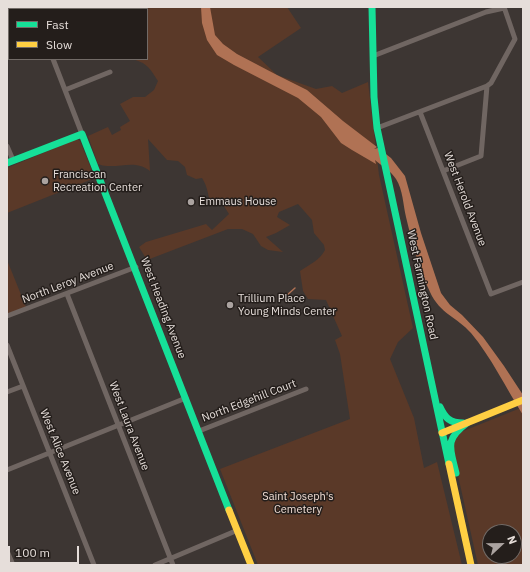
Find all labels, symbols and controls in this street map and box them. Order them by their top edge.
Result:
legend [8,8,148,60]
text: Fast [46,17,69,32]
text: Slow [46,37,72,52]
street label: West Herold Avenue [441,150,489,248]
place label: Franciscan Recreation Center [53,168,142,194]
marker: Franciscan Recreation Center [40,176,50,186]
place label: Emmaus House [199,195,276,209]
marker: Emmaus House [186,197,196,207]
street label: West Farmington Road [404,229,440,341]
street label: West Heading Avenue [138,255,188,361]
street label: North Leroy Avenue [20,259,116,307]
place label: Trillium Place Young Minds Center [238,292,336,318]
marker: Trillium Place Young Minds Center [225,300,235,310]
street label: North Edgehill Court [200,377,298,425]
street label: West Laura Avenue [106,380,152,472]
street label: West Alice Avenue [37,407,83,497]
park label: Saint Joseph's Cemetery [262,490,334,516]
north arrow [482,524,522,564]
text: N [504,534,520,546]
scale bar [10,538,81,564]
text: 100 m [15,545,50,560]

